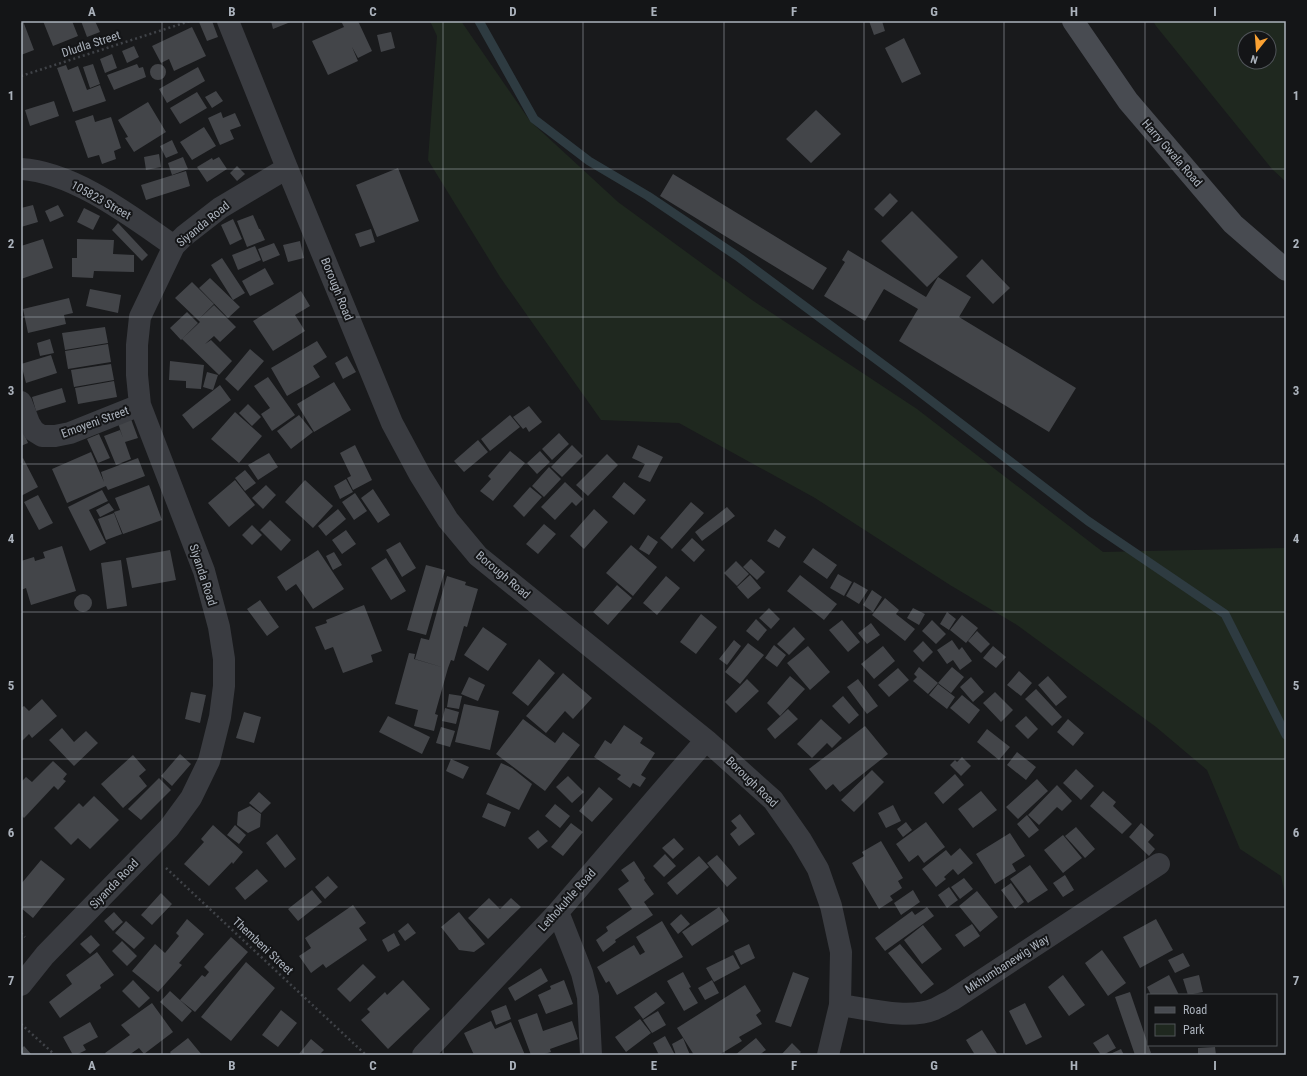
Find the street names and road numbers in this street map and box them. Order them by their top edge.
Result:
street label: Dludla Street [60,28,122,60]
street label: Harry Gwala Road [1139,117,1205,189]
street label: 105823 Street [69,178,134,222]
street label: Siyanda Road [174,198,232,250]
street label: Borough Road [318,256,356,322]
street label: Emoyeni Street [59,403,131,441]
street label: Siyanda Road [186,542,220,608]
street label: Borough Road [473,548,533,602]
street label: Borough Road [723,754,781,810]
street label: Siyanda Road [87,856,141,912]
street label: Lethokuhle Road [535,866,599,934]
street label: Thembeni Street [230,914,297,978]
street label: Mkhumbanewig Way [962,932,1052,996]

